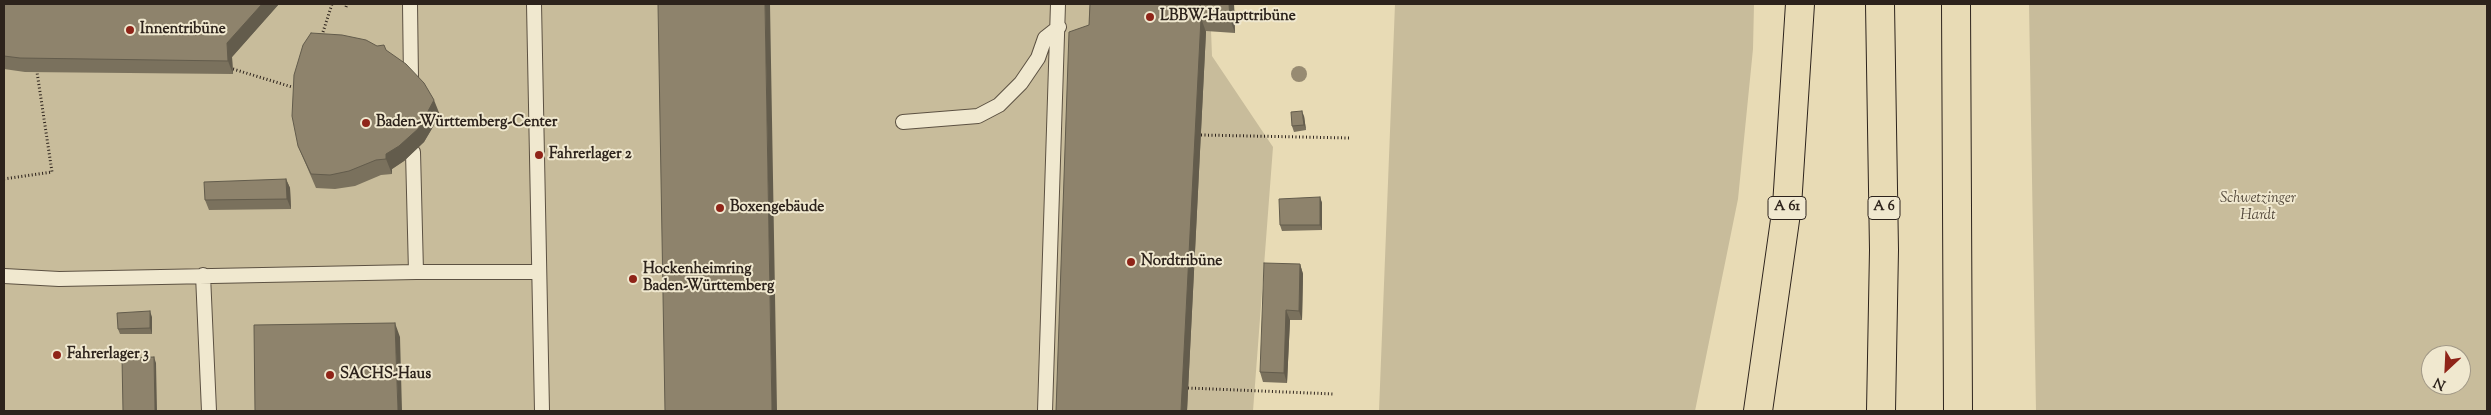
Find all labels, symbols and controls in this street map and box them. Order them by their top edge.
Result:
place label: LBBW-Haupttribüne [1160,8,1296,26]
marker: LBBW-Haupttribüne [1144,11,1156,23]
place label: Innentribüne [140,21,226,39]
marker: Innentribüne [124,24,136,36]
place label: Baden-Württemberg-Center [376,114,557,132]
marker: Baden-Württemberg-Center [360,117,372,129]
place label: Fahrerlager 2 [549,146,632,164]
marker: Fahrerlager 2 [533,149,545,161]
park label: Schwetzinger Hardt [2220,190,2296,225]
road number: A 61 [1768,197,1806,220]
road number: A 6 [1868,197,1900,220]
place label: Boxengebäude [730,199,824,217]
marker: Boxengebäude [714,202,726,214]
place label: Nordtribüne [1141,253,1222,271]
marker: Nordtribüne [1125,256,1137,268]
place label: Hockenheimring Baden-Württemberg [643,261,774,296]
marker: Hockenheimring Baden-Württemberg [627,273,639,285]
north arrow [2421,345,2471,395]
place label: Fahrerlager 3 [67,346,149,364]
marker: Fahrerlager 3 [51,349,63,361]
place label: SACHS-Haus [340,366,431,384]
marker: SACHS-Haus [324,369,336,381]
text: N [2431,371,2449,394]

